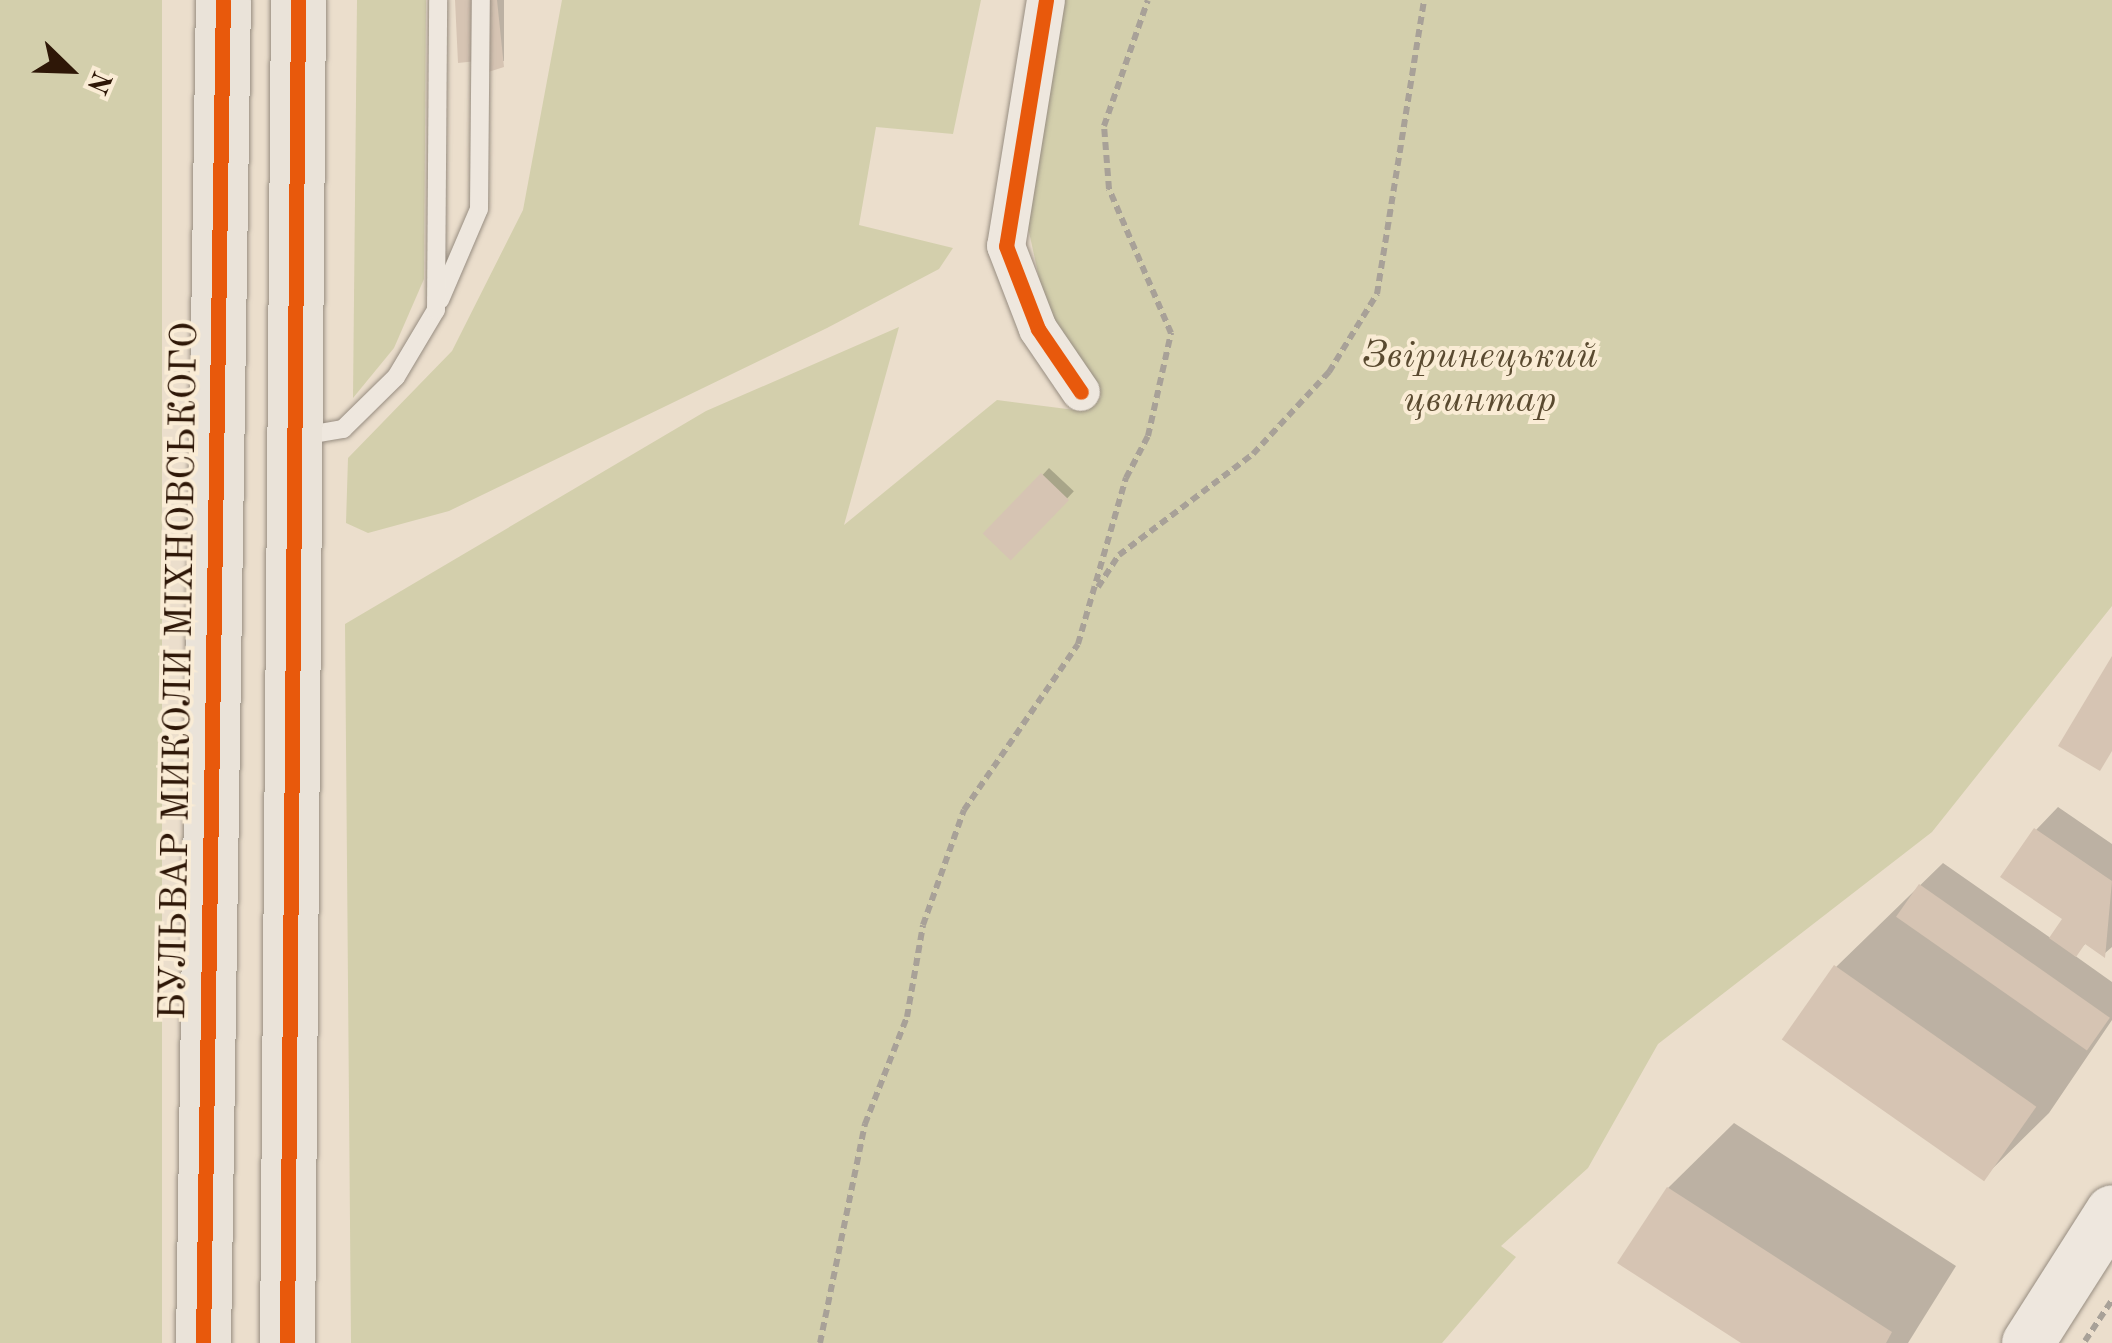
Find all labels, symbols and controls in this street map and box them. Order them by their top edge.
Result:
north arrow [20,20,120,120]
text: N [81,66,115,97]
street label: БУЛЬВАР МИКОЛИ МІХНОВСЬКОГО [152,322,210,1020]
park label: Звіринецький цвинтар [1362,335,1598,424]

